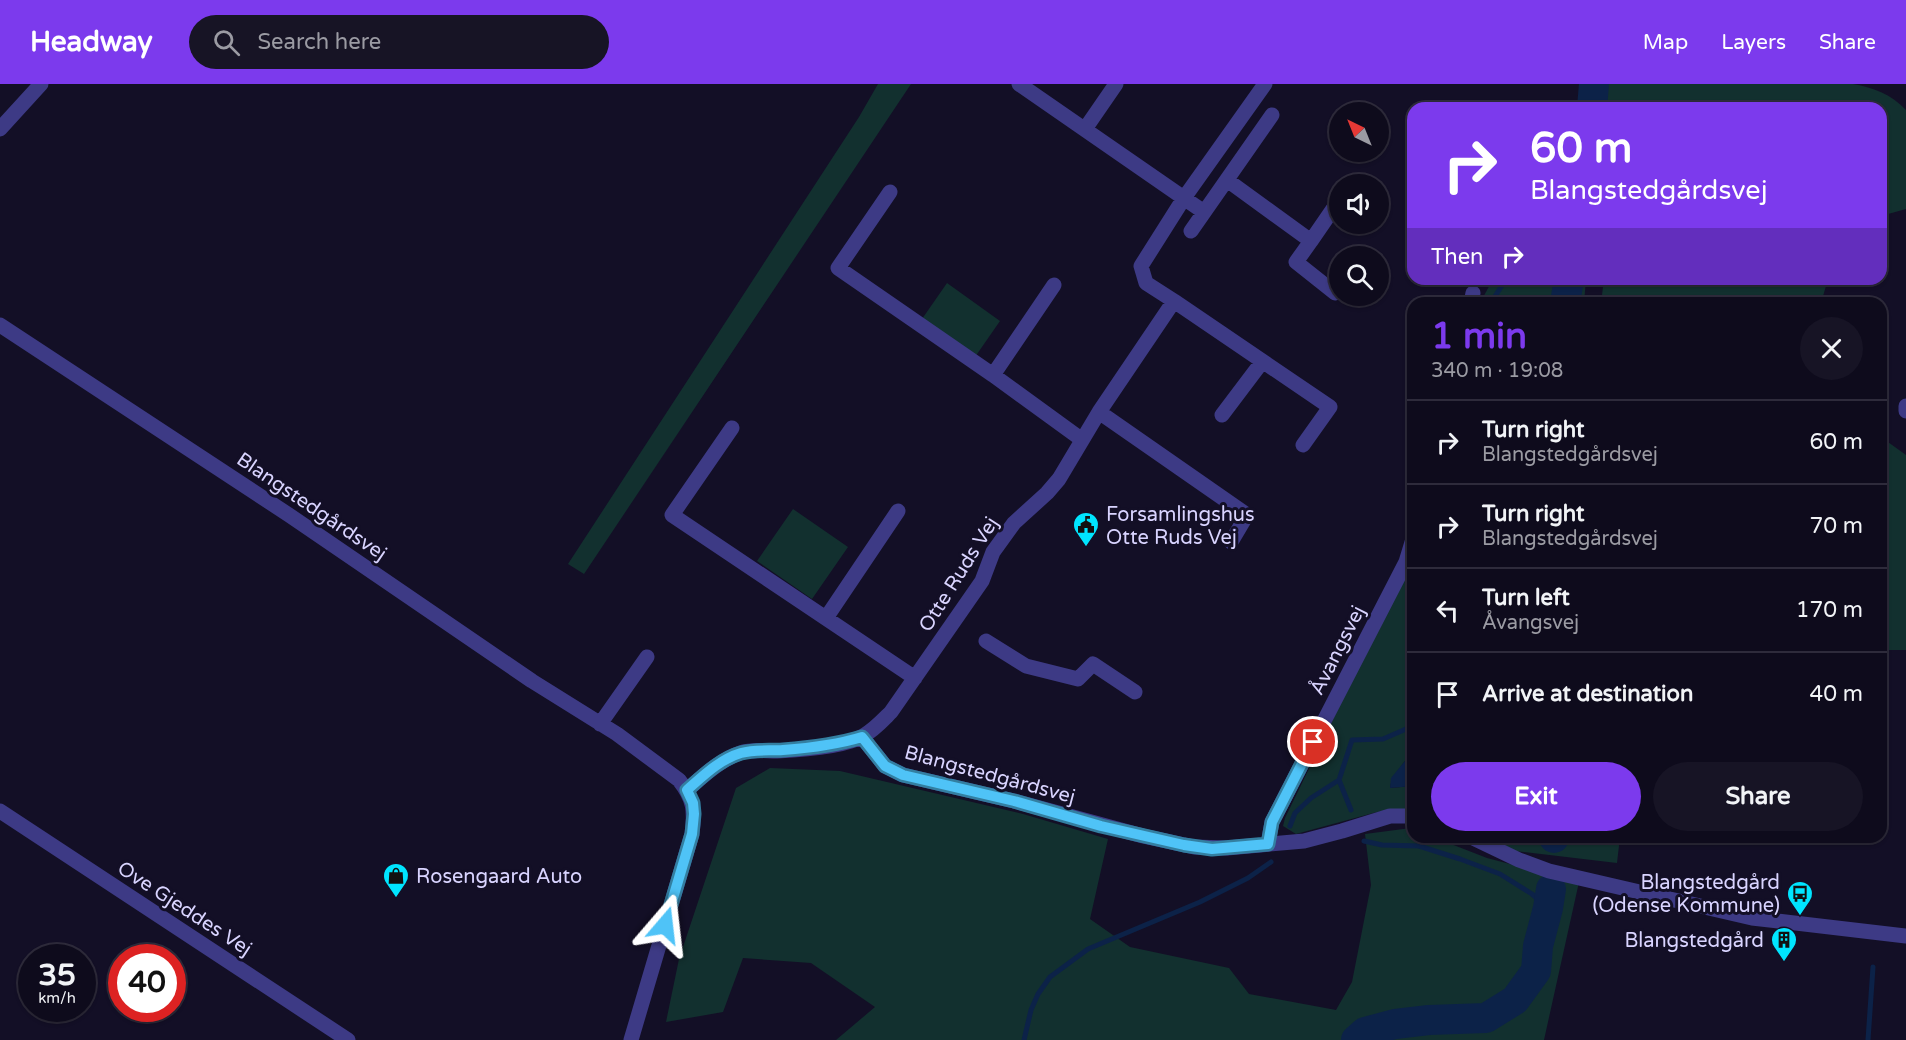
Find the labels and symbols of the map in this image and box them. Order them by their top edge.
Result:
north arrow [1329,102,1389,162]
street label: Blangstedgårdsvej [232,448,391,566]
place label: Forsamlingshus Otte Ruds Vej [1106,503,1255,550]
public building icon: Forsamlingshus Otte Ruds Vej [1071,510,1101,548]
street label: Otte Ruds Vej [914,513,1004,636]
street label: Åvangsvej [1304,601,1371,699]
pin [1287,716,1338,767]
street label: Blangstedgårdsvej [902,741,1078,809]
street label: Ove Gjeddes Vej [113,856,256,961]
shop icon: Rosengaard Auto [381,861,411,899]
place label: Rosengaard Auto [416,865,582,889]
place label: Blangstedgård (Odense Kommune) [1592,871,1780,918]
bus stop icon: Blangstedgård (Odense Kommune) [1785,879,1815,917]
position arrow [633,893,697,957]
building icon: Blangstedgård [1769,925,1799,963]
place label: Blangstedgård [1624,929,1764,953]
speed limit sign: 40 [108,944,186,1022]

